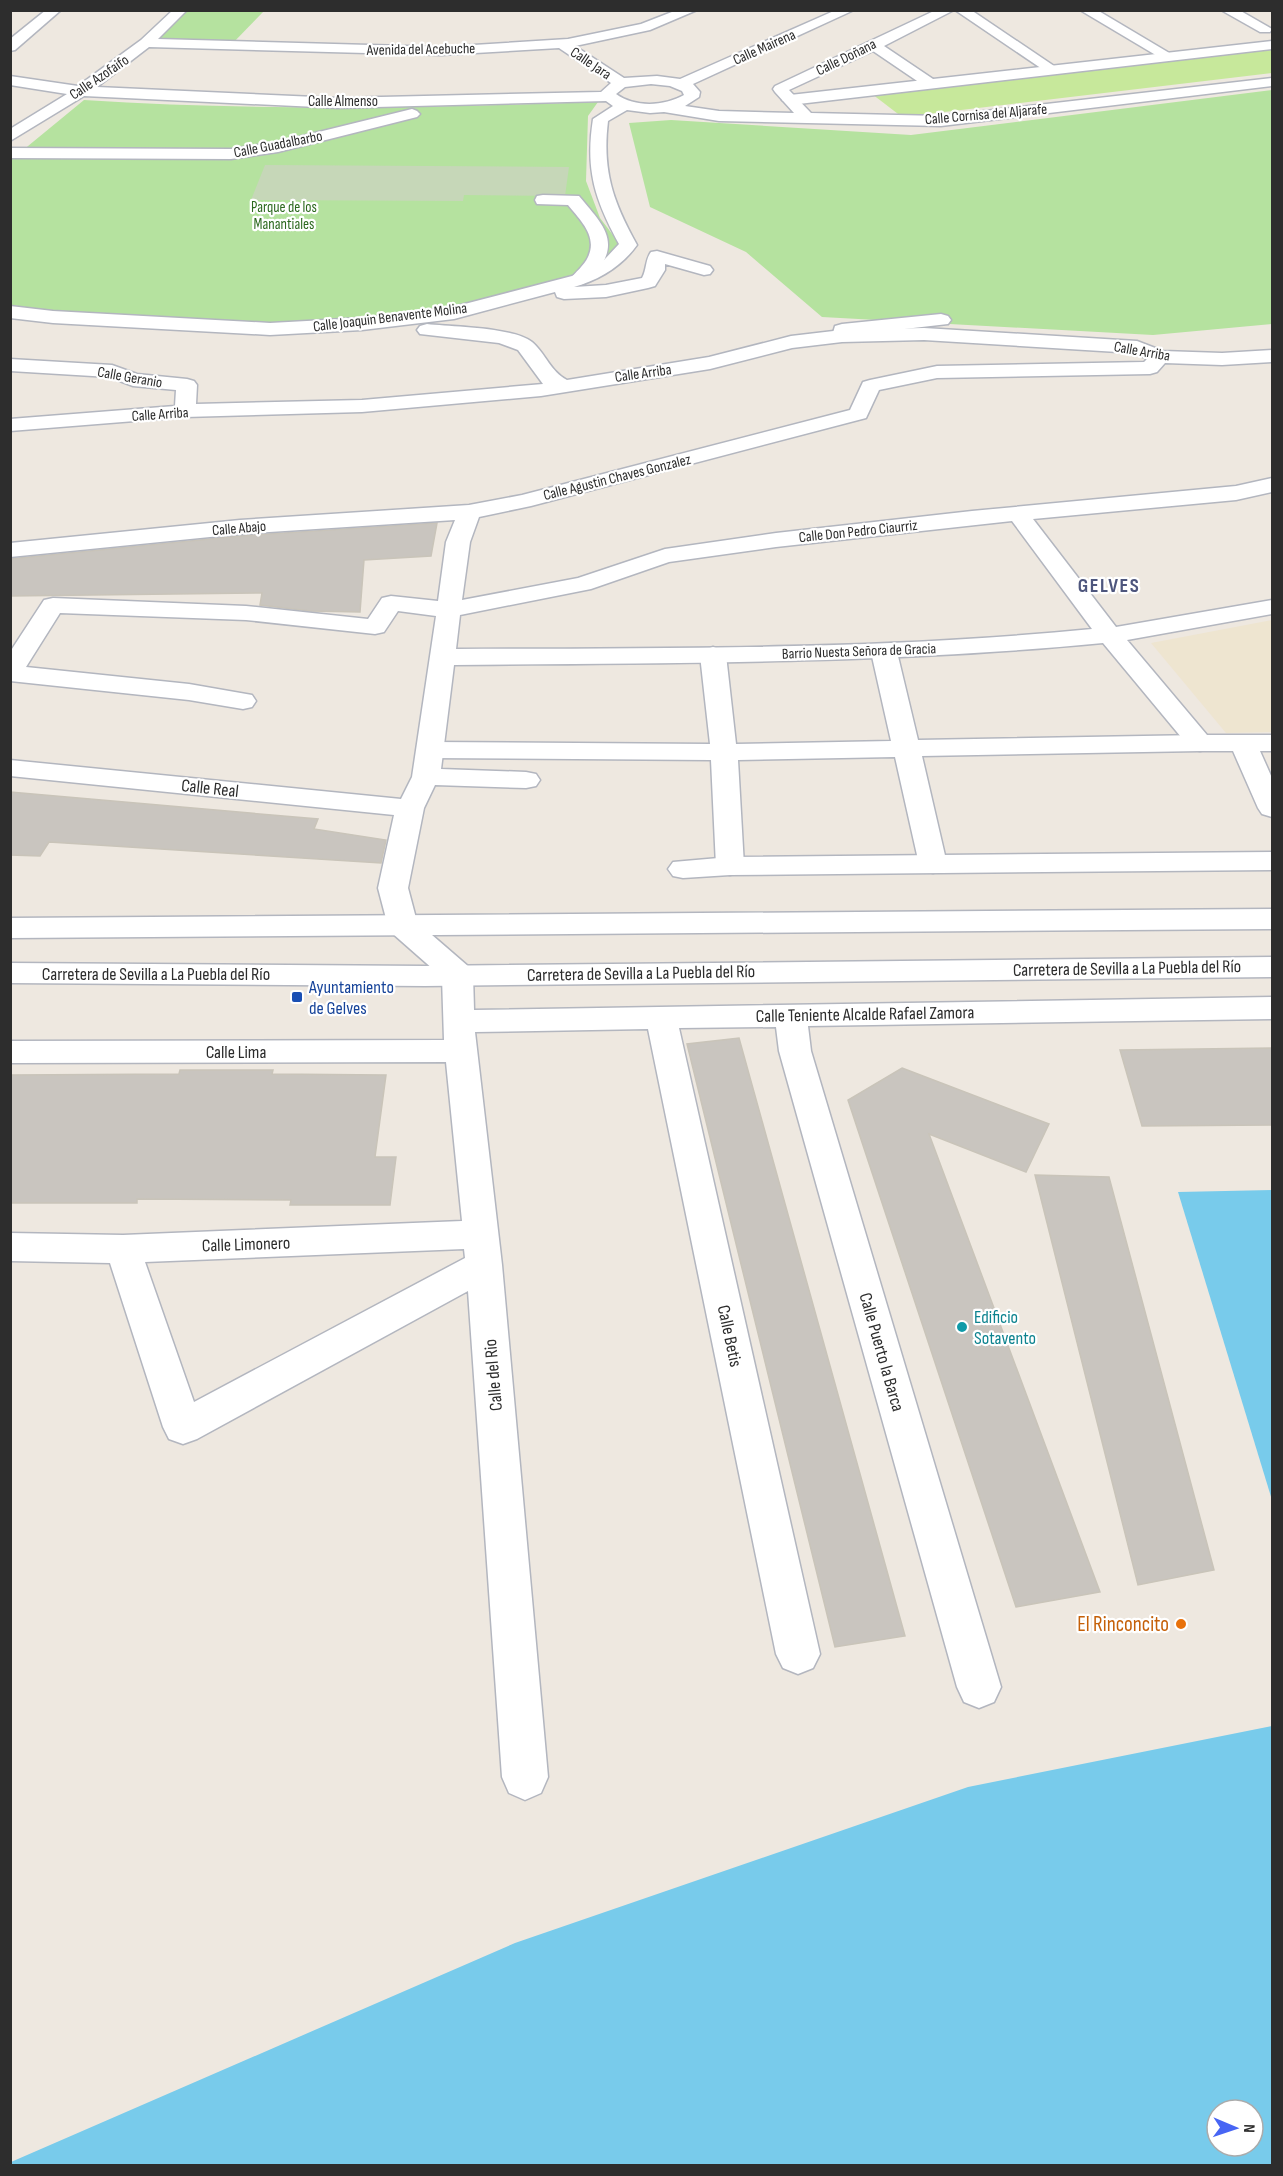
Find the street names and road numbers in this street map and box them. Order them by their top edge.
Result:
street label: Calle Mairena [730,25,799,70]
street label: Calle Doñana [813,35,880,80]
street label: Avenida del Acebuche [366,39,475,60]
street label: Calle Jara [567,43,615,84]
street label: Calle Azofaifo [66,51,133,104]
street label: Calle Almenso [308,92,378,111]
street label: Calle Cornisa del Aljarafe [924,100,1048,129]
street label: Calle Guadalbarbo [232,127,324,162]
street label: Calle Joaquin Benavente Molina [312,299,468,336]
street label: Calle Arriba [1112,337,1172,366]
street label: Calle Arriba [614,360,673,387]
street label: Calle Geranio [96,362,164,393]
street label: Calle Arriba [131,403,189,426]
street label: Calle Agustin Chaves Gonzalez [541,450,694,505]
street label: Calle Don Pedro Ciaurriz [798,516,919,547]
street label: Calle Abajo [211,517,267,540]
street label: Barrio Nuesta Señora de Gracia [782,639,937,664]
street label: Calle Real [180,775,240,802]
street label: Carretera de Sevilla a La Puebla del Río [1013,956,1241,981]
street label: Carretera de Sevilla a La Puebla del Río [527,961,755,986]
street label: Carretera de Sevilla a La Puebla del Río [42,964,270,985]
street label: Calle Teniente Alcalde Rafael Zamora [756,1002,975,1027]
street label: Calle Lima [206,1042,266,1063]
street label: Calle Limonero [201,1232,291,1257]
street label: Calle Puerto la Barca [855,1290,909,1414]
street label: Calle Betis [713,1303,746,1369]
street label: Calle del Rio [480,1338,507,1412]

